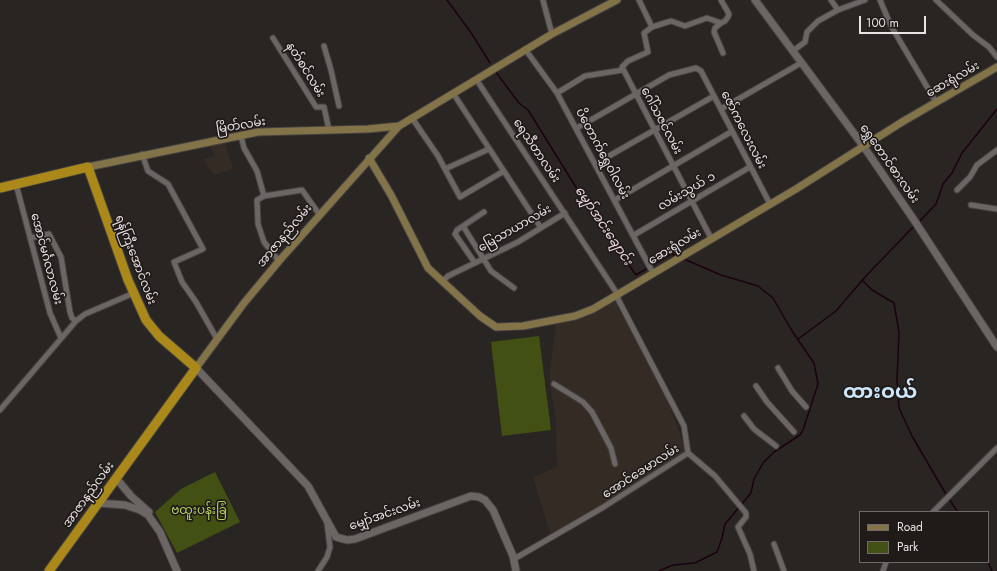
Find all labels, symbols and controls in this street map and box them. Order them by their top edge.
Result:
scale bar [861,8,928,34]
text: 100 m [866,14,899,32]
street label: နတ်စင်လမ်း [282,40,328,100]
street label: ဆေးရုံလမ်း [924,59,982,101]
street label: ဂေါ်သဇင်လမ်း [637,85,685,157]
street label: ဇော်ကလေးလမ်း [717,89,769,171]
street label: ပိတောက်ရွှေဝါလမ်း [572,106,632,202]
street label: မြိတ်လမ်း [215,115,267,137]
street label: ရေသီတာလမ်း [509,116,563,186]
street label: ရွှေတောင်ဓားလမ်း [856,122,922,206]
street label: လမ်းသွယ် ၁ [656,170,718,214]
water label: မျှော်အင်းချောင်း [571,184,635,268]
street label: အာဇာနည်လမ်း [254,202,316,270]
street label: မြေသာယာလမ်း [476,202,554,256]
street label: အောင်မင်္ဂလာလမ်း [27,212,65,306]
street label: ရန်ကြီးအောင်လမ်း [111,213,159,307]
street label: ဆေးရုံလမ်း [646,226,704,268]
district label: ထားဝယ် [843,381,917,405]
street label: အောင်ခေမာလမ်း [600,442,682,502]
street label: အာဇာနည်လမ်း [60,459,118,531]
street label: မျှော်အင်းလမ်း [347,496,423,534]
park label: ဗထူးပန်းခြံ [171,504,227,518]
legend [859,511,989,563]
text: Road [897,518,923,536]
text: Park [897,538,918,556]

